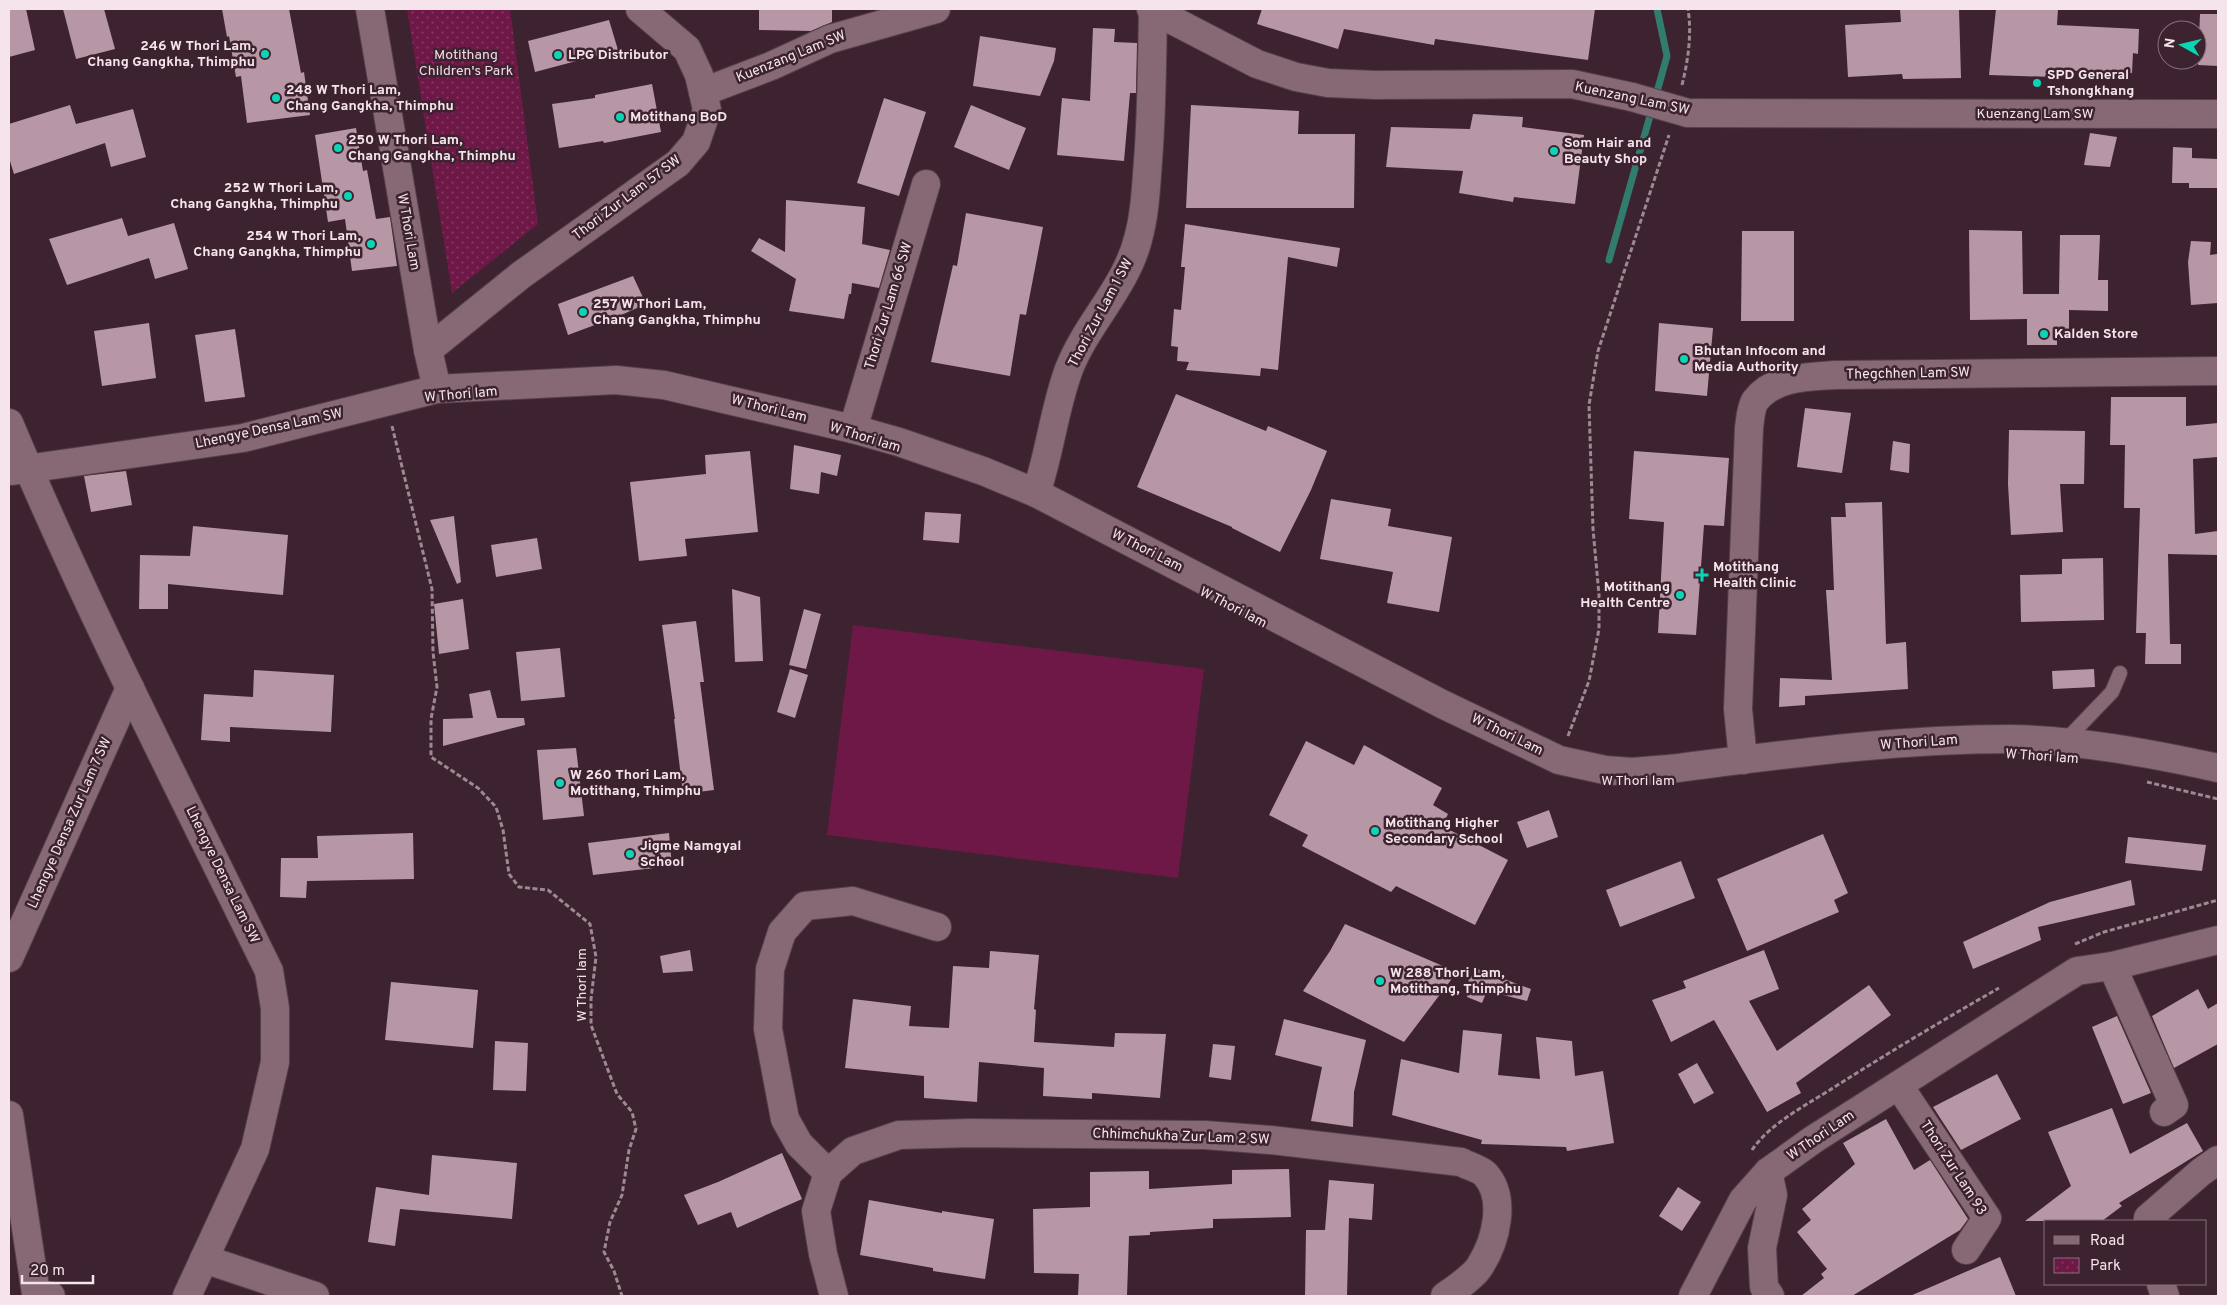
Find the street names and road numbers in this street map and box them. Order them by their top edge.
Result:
street label: Kuenzang Lam SW [734,27,849,87]
street label: Kuenzang Lam SW [1573,79,1691,120]
street label: Kuenzang Lam SW [1977,106,2094,123]
street label: Thori Zur Lam 57 SW [570,152,685,244]
street label: W Thori Lam [393,192,423,272]
street label: Thori Zur Lam 66 SW [862,240,917,372]
street label: Thori Zur Lam 1 SW [1065,255,1137,370]
street label: Thegchhen Lam SW [1846,364,1970,384]
street label: W Thori lam [424,383,498,407]
street label: W Thori Lam [729,391,809,427]
street label: Lhengye Densa Lam SW [194,405,345,453]
street label: W Thori lam [827,419,903,457]
street label: W Thori Lam [1109,526,1185,576]
street label: W Thori lam [1196,584,1270,632]
street label: W Thori Lam [1468,710,1546,760]
street label: W Thori Lam [1880,732,1958,754]
street label: Lhengye Densa Zur Lam 7 SW [25,735,116,911]
street label: W Thori lam [2005,746,2079,768]
street label: W Thori lam [1601,773,1675,790]
street label: Lhengye Densa Lam SW [181,804,263,946]
street label: W Thori lam [574,948,591,1022]
street label: W Thori Lam [1784,1107,1858,1165]
street label: Thori Zur Lam 93 [1916,1118,1990,1218]
street label: Chhimchukha Zur Lam 2 SW [1092,1125,1270,1149]

